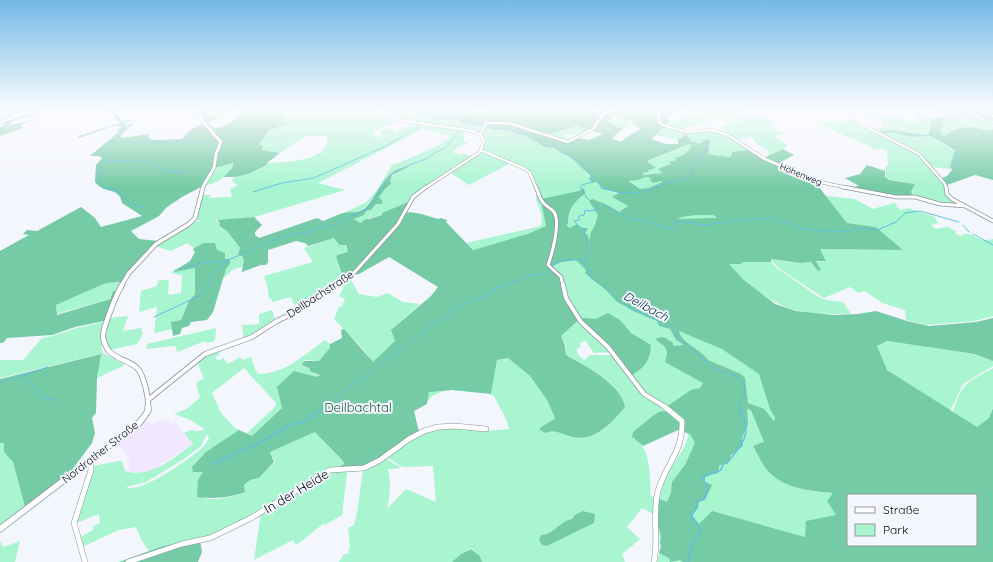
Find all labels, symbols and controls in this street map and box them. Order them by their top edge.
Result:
street label: Höhenweg [778,161,824,187]
street label: Deilbachstraße [284,267,356,321]
water label: Deilbach [621,288,671,324]
park label: Deilbachtal [324,399,392,415]
street label: Nordrather Straße [59,418,141,486]
street label: In der Heide [261,465,331,517]
legend [847,494,977,546]
text: Straße [883,502,920,517]
text: Park [883,522,908,537]

